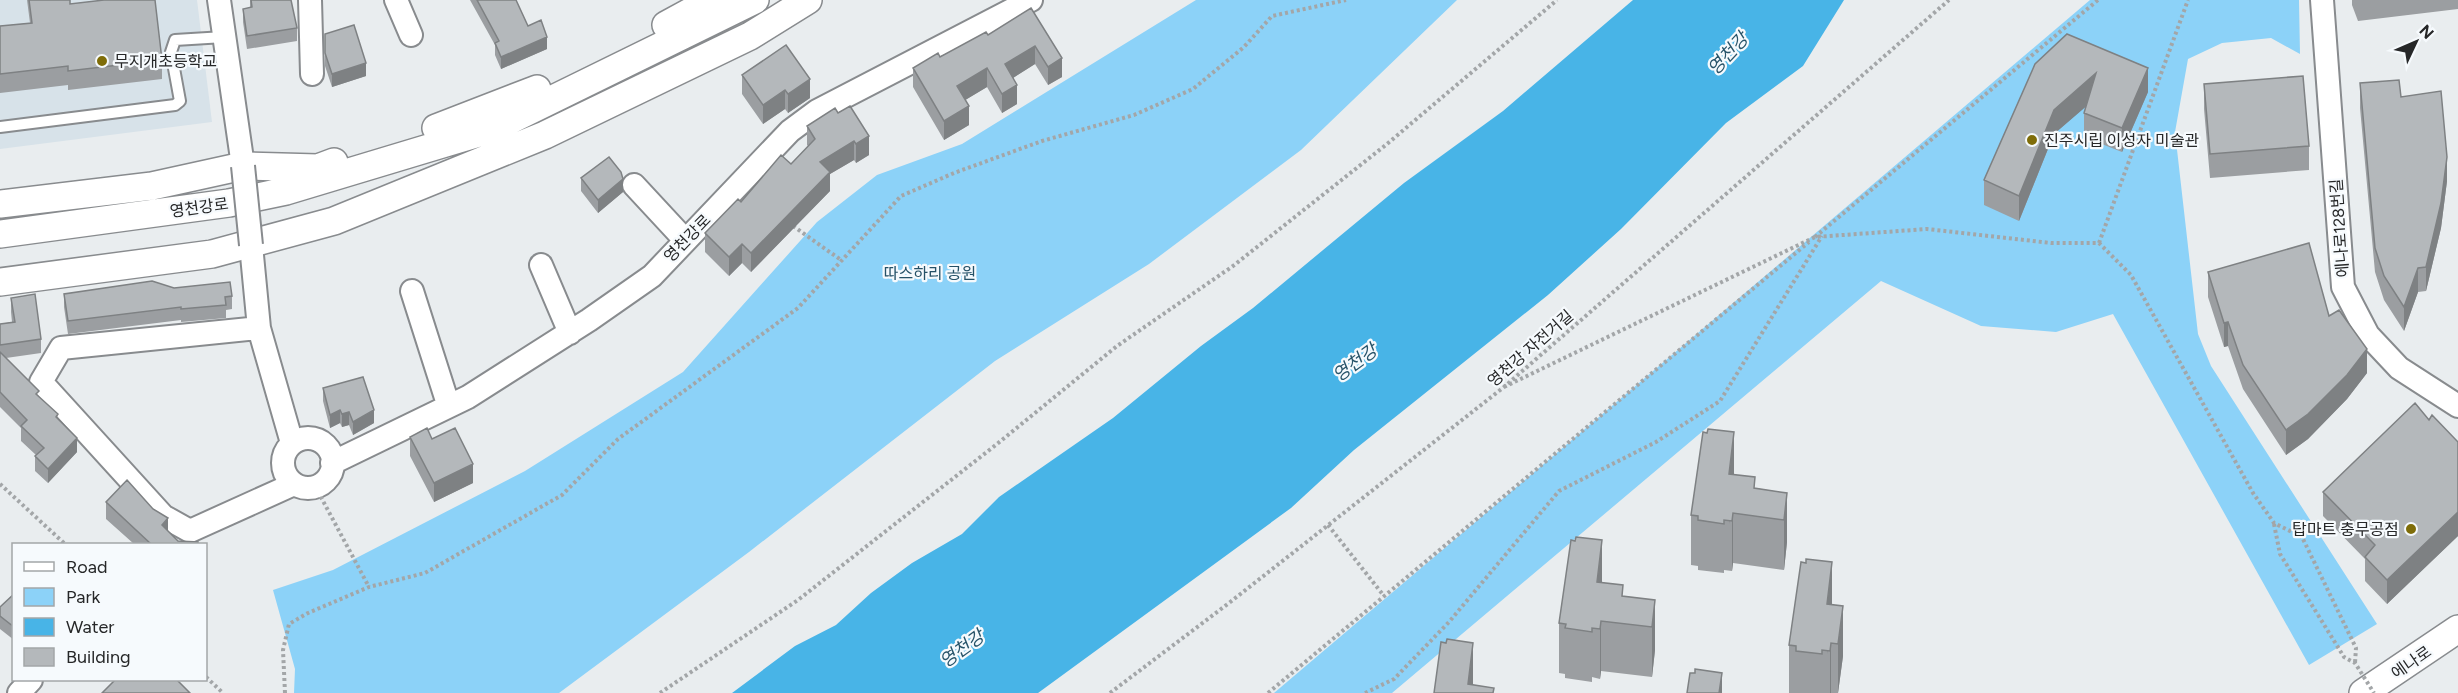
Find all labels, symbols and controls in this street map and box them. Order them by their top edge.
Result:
north arrow [2386,12,2446,72]
text: N [2415,21,2438,43]
water label: 영천강 [1703,27,1755,80]
place label: 무지개초등학교 [114,52,217,71]
marker: 무지개초등학교 [95,54,109,68]
place label: 진주시립 이성자 미술관 [2044,131,2199,150]
marker: 진주시립 이성자 미술관 [2025,133,2039,147]
street label: 에나로128번길 [2327,178,2352,278]
street label: 영천강로 [169,194,230,221]
street label: 영천강로 [660,210,715,266]
park label: 따스하리 공원 [884,264,976,283]
street label: 영천강 자전거길 [1484,306,1577,391]
water label: 영천강 [1328,338,1384,387]
place label: 탑마트 충무공점 [2292,520,2399,539]
marker: 탑마트 충무공점 [2404,522,2418,536]
legend [12,543,207,681]
text: Road [66,556,107,578]
text: Park [66,586,101,608]
text: Water [66,616,114,638]
water label: 영천강 [935,624,991,673]
street label: 에나로 [2388,642,2435,683]
text: Building [66,646,131,668]

